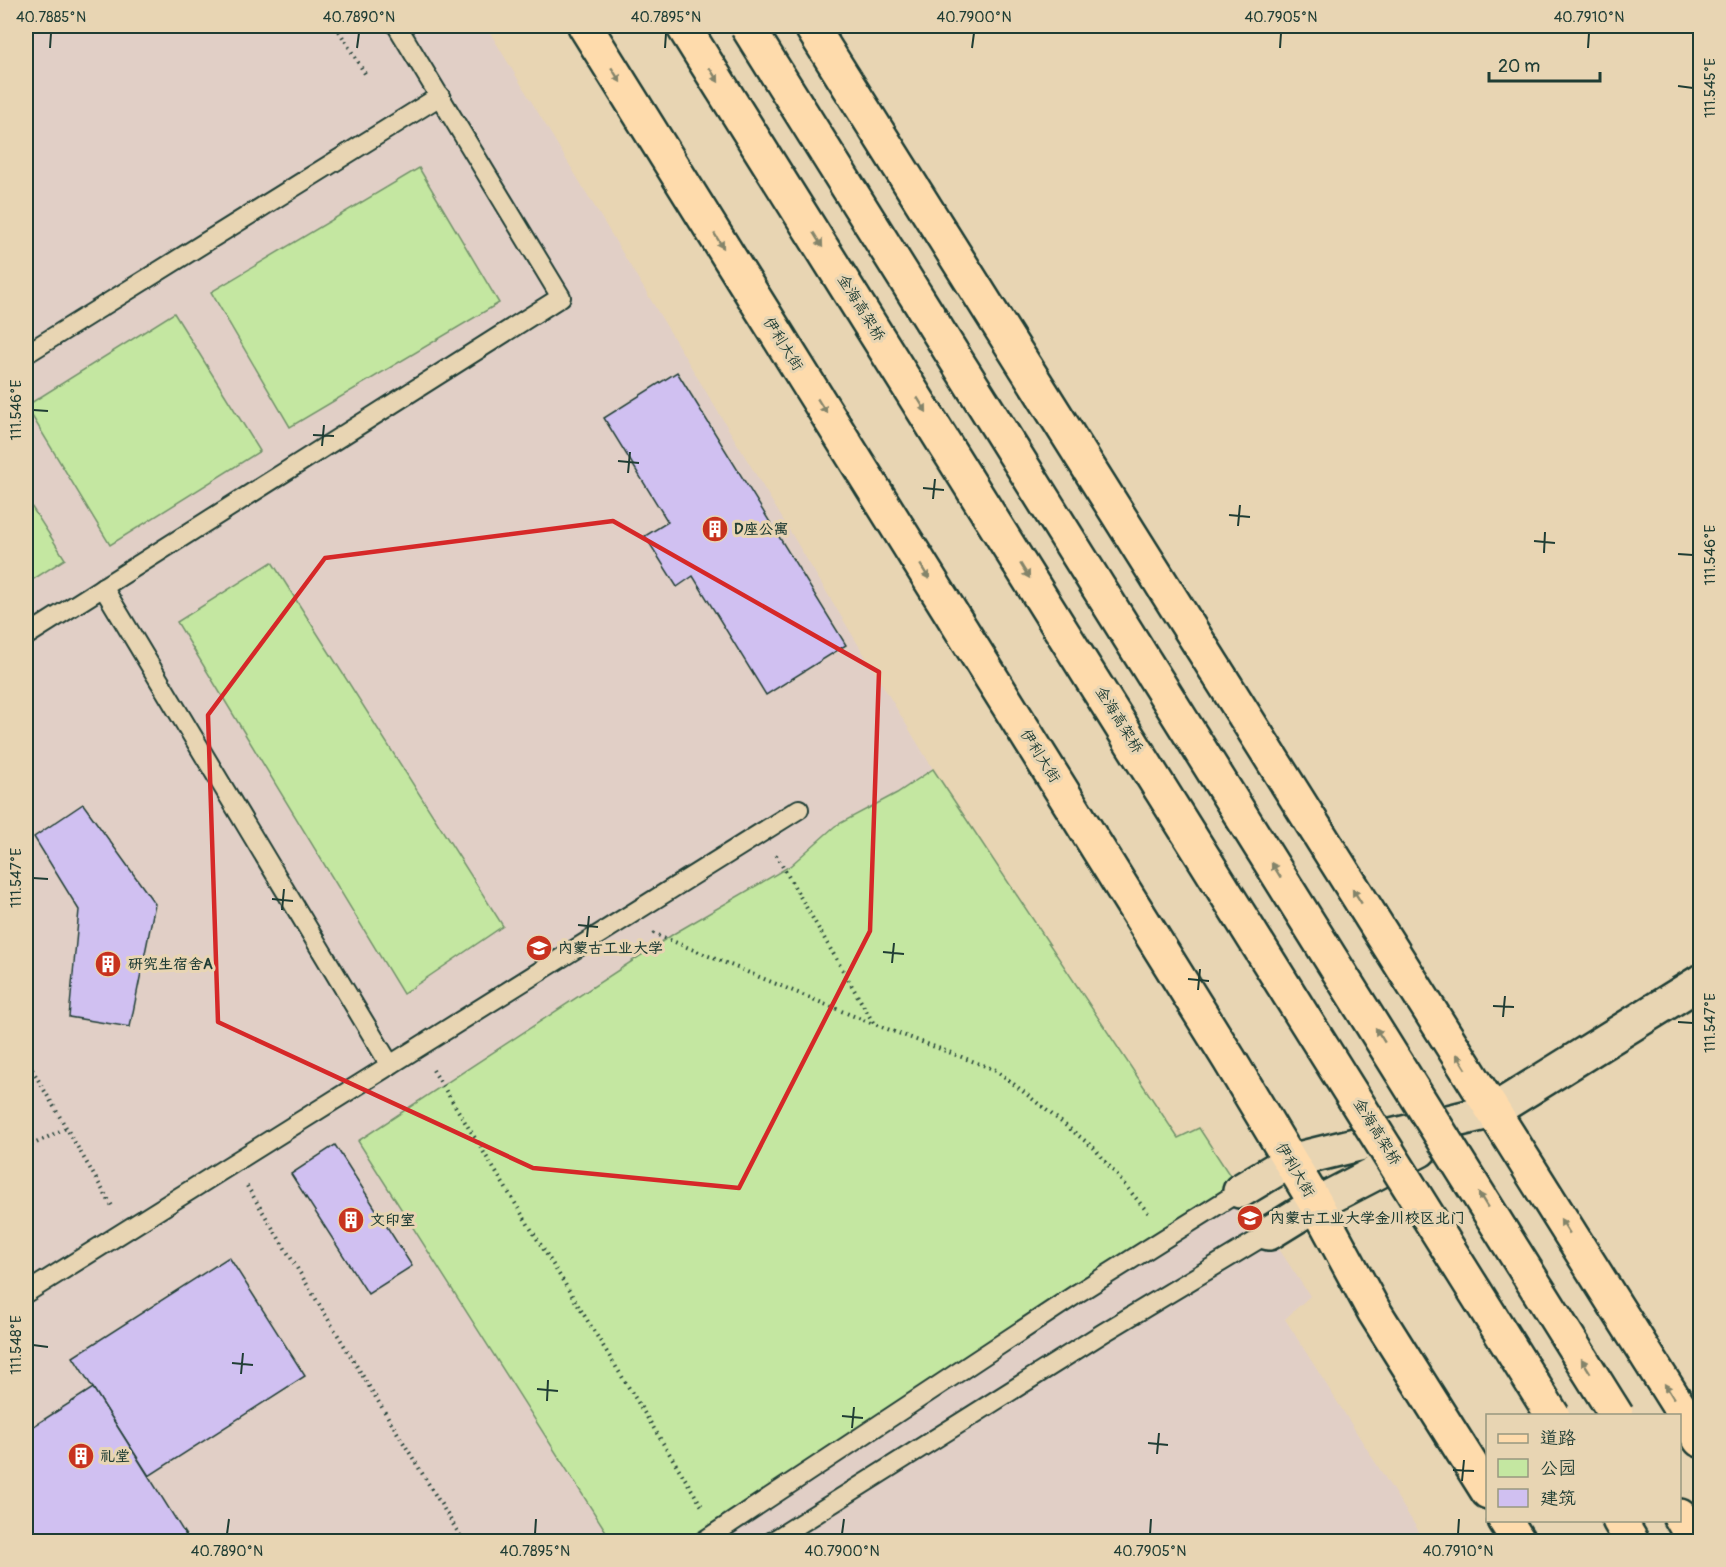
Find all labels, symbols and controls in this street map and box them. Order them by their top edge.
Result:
text: 40.7885°N [16,8,86,27]
text: 40.7890°N [323,8,395,27]
text: 40.7895°N [631,8,701,27]
text: 40.7900°N [936,8,1012,27]
text: 40.7905°N [1245,8,1317,27]
text: 40.7910°N [1554,8,1624,27]
scale bar [1489,45,1600,83]
text: 20 m [1498,55,1540,78]
text: 111.545°E [1701,58,1720,118]
one-way arrow [611,67,622,83]
one-way arrow [709,67,720,83]
one-way arrow [812,232,823,248]
one-way arrow [714,233,725,249]
street label: 金海高架桥 [833,271,889,345]
street label: 伊利大街 [759,314,807,374]
text: 111.546°E [7,379,26,440]
one-way arrow [916,397,927,413]
one-way arrow [817,398,828,414]
building icon: D座公寓 [700,514,730,544]
place label: D座公寓 [734,520,788,539]
text: 111.546°E [1701,524,1720,585]
one-way arrow [1020,562,1031,579]
one-way arrow [920,564,931,580]
street label: 金海高架桥 [1091,683,1147,757]
street label: 伊利大街 [1016,726,1064,786]
text: 111.547°E [7,848,26,908]
one-way arrow [1271,862,1282,878]
one-way arrow [1352,888,1363,904]
school or university icon: 内蒙古工业大学 [524,933,554,963]
place label: 内蒙古工业大学 [558,939,663,958]
building icon: 研究生宿舍A [93,949,123,979]
place label: 研究生宿舍A [128,955,213,974]
text: 111.547°E [1701,993,1720,1053]
one-way arrow [1374,1027,1385,1043]
one-way arrow [1456,1053,1467,1069]
street label: 金海高架桥 [1349,1095,1405,1169]
street label: 伊利大街 [1271,1139,1319,1201]
one-way arrow [1477,1192,1488,1208]
school or university icon: 内蒙古工业大学金川校区北门 [1235,1203,1265,1233]
building icon: 文印室 [336,1205,366,1235]
place label: 内蒙古工业大学金川校区北门 [1270,1209,1465,1228]
place label: 文印室 [370,1211,415,1230]
one-way arrow [1560,1218,1571,1234]
text: 111.548°E [7,1315,26,1375]
one-way arrow [1581,1358,1592,1374]
one-way arrow [1664,1383,1675,1399]
legend [1486,1414,1681,1522]
text: 道路 [1540,1427,1576,1450]
building icon: 礼堂 [66,1441,96,1471]
place label: 礼堂 [100,1447,130,1466]
text: 公园 [1540,1457,1576,1480]
text: 建筑 [1540,1487,1576,1510]
text: 40.7890°N [191,1542,263,1561]
text: 40.7895°N [500,1542,570,1561]
text: 40.7900°N [804,1542,880,1561]
text: 40.7905°N [1114,1542,1186,1561]
text: 40.7910°N [1423,1542,1493,1561]

